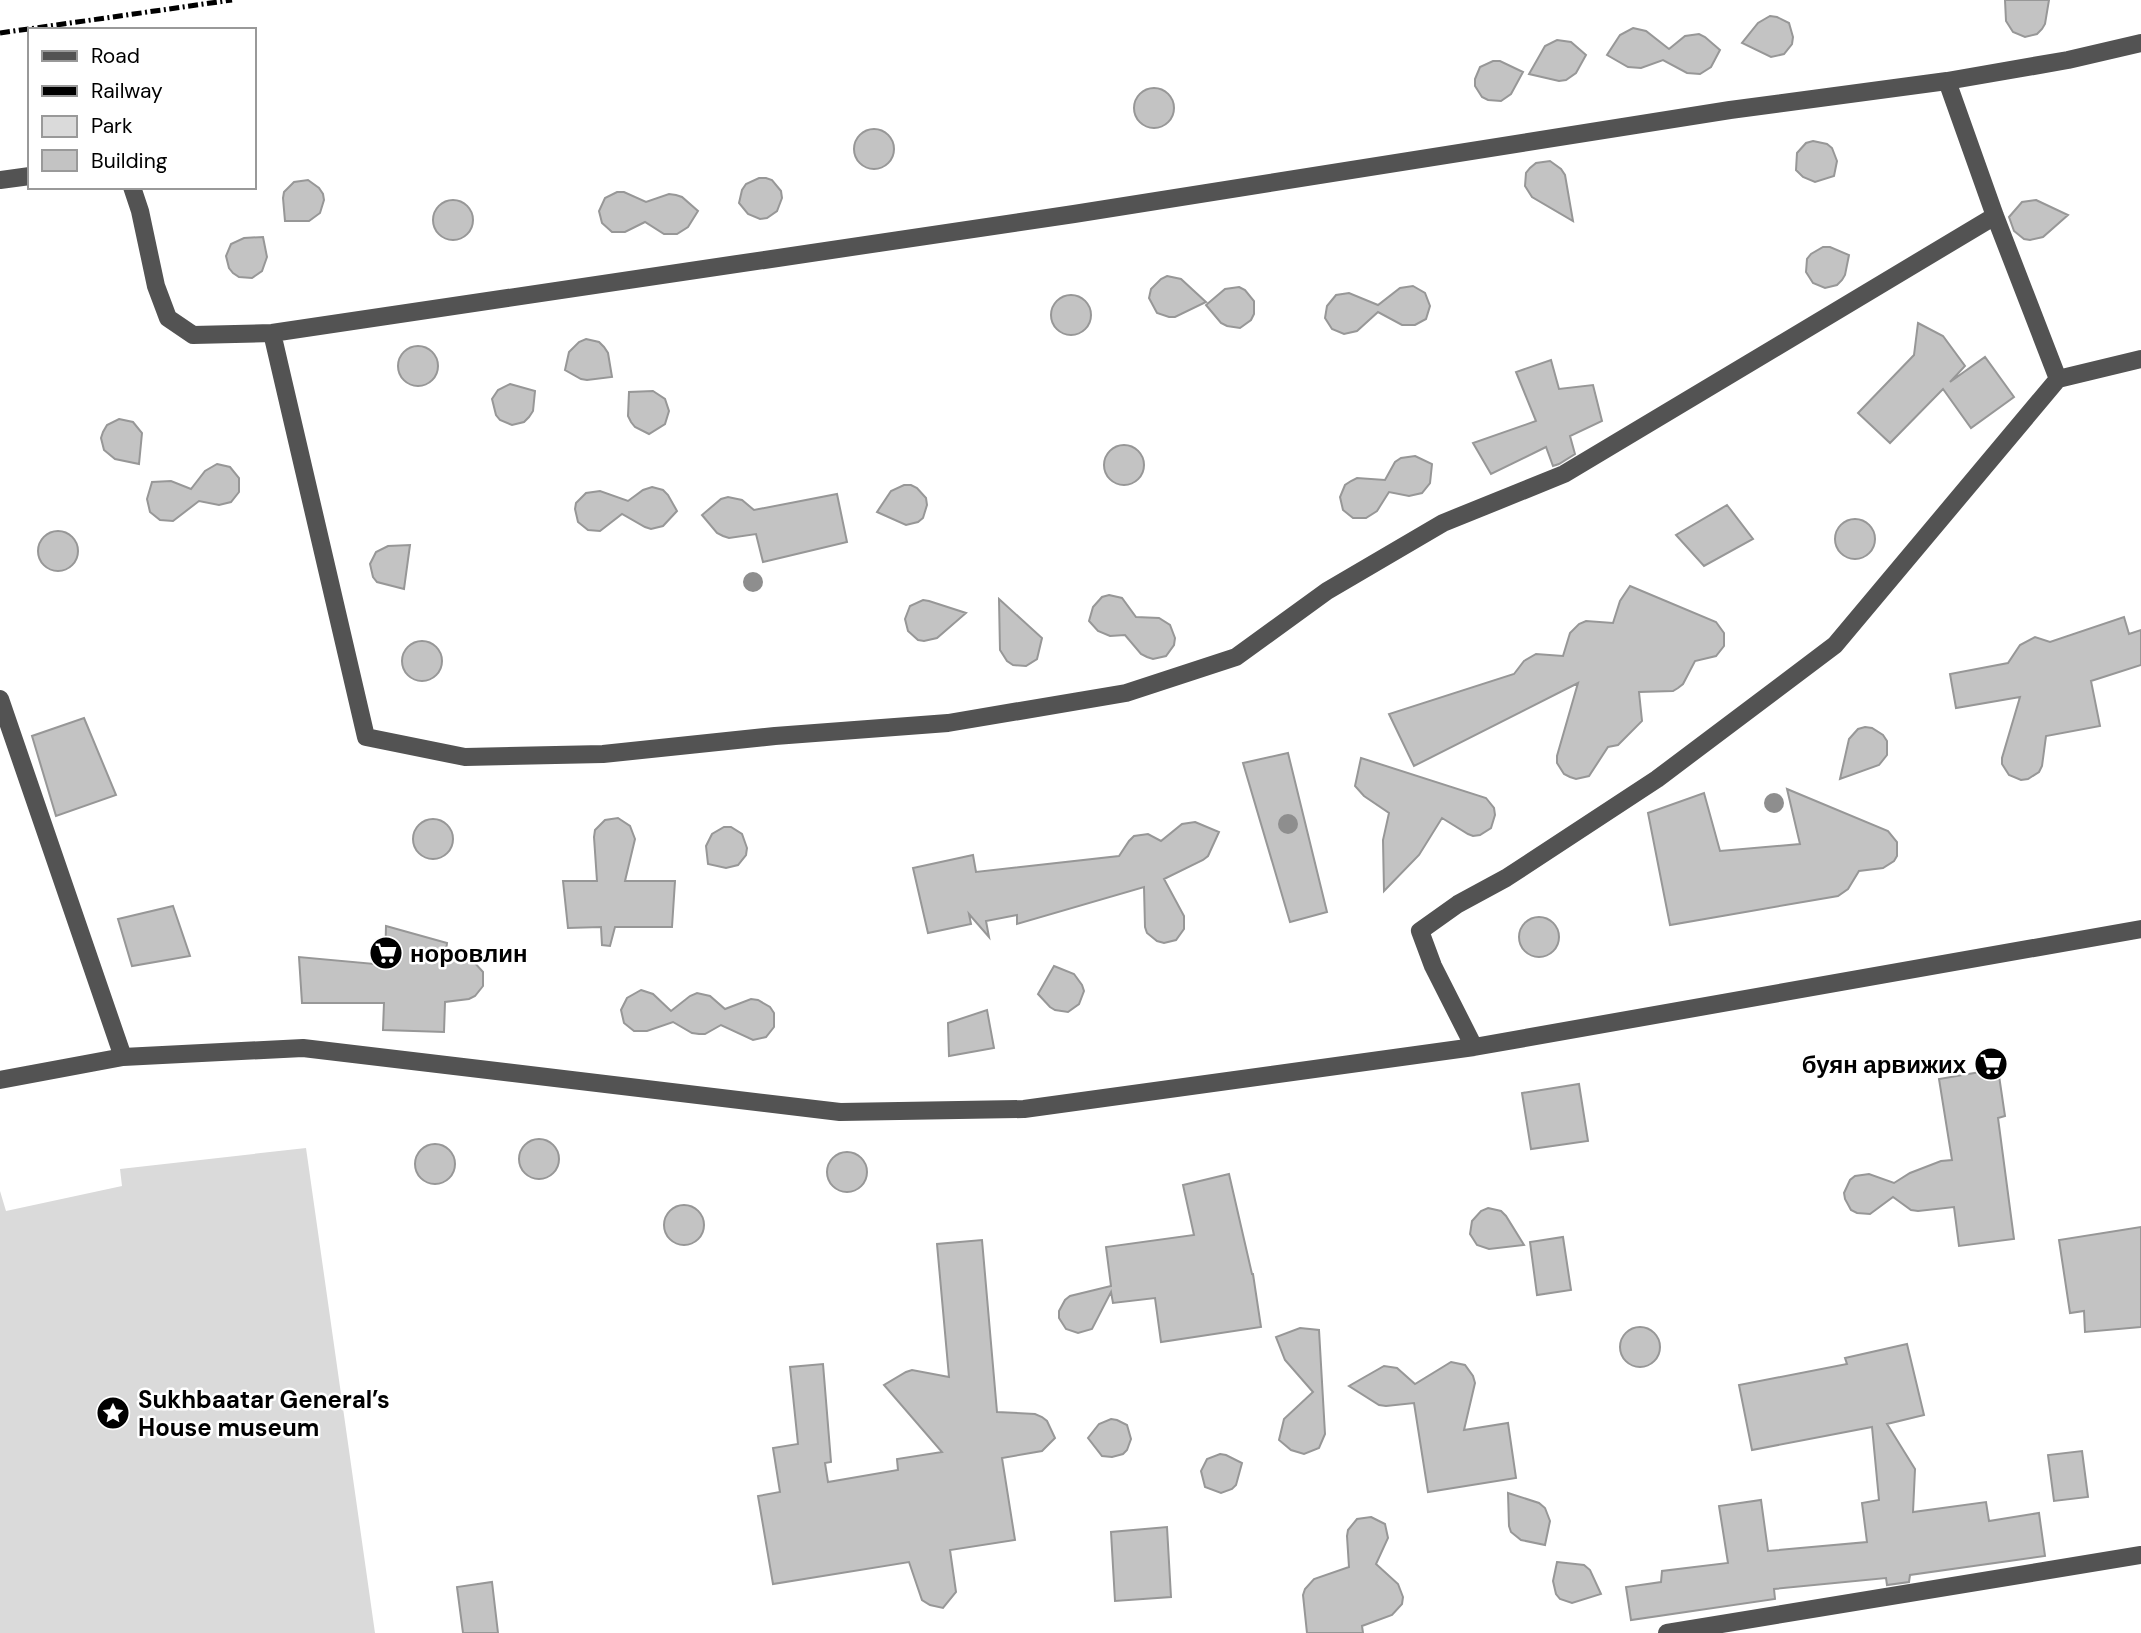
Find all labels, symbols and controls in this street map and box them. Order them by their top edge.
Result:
legend [28,28,256,189]
text: Road [91,42,140,70]
text: Railway [91,77,163,105]
text: Park [91,112,133,140]
text: Building [91,147,168,175]
supermarket icon: норовлин [367,934,405,972]
place label: норовлин [410,938,527,969]
supermarket icon: буян арвижих [1972,1045,2010,1083]
place label: буян арвижих [1802,1049,1967,1080]
place label: Sukhbaatar General’s House museum [138,1384,390,1443]
place icon: Sukhbaatar General’s House museum [94,1394,132,1432]

